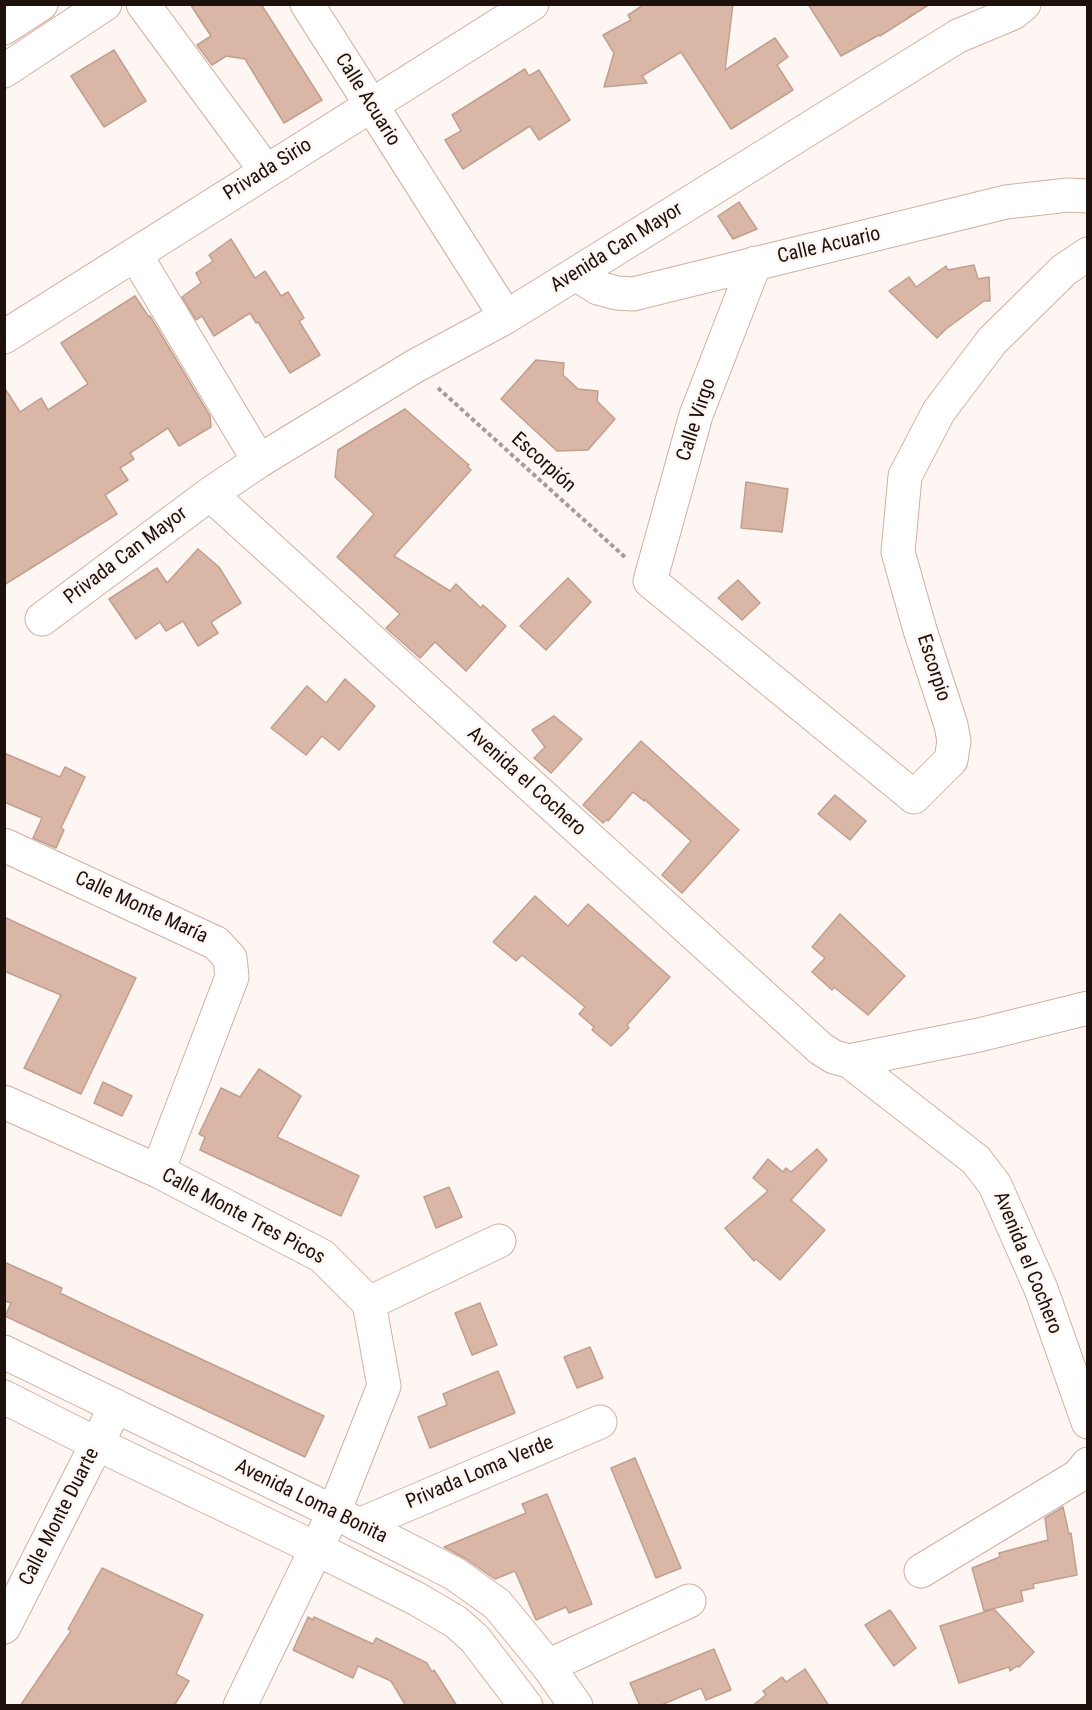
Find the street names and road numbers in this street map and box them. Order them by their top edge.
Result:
street label: Calle Acuario [329,49,405,151]
street label: Privada Sirio [219,133,317,207]
street label: Avenida Can Mayor [546,198,688,298]
street label: Calle Acuario [775,223,883,269]
street label: Calle Virgo [672,376,722,464]
street label: Escorpión [506,428,580,498]
street label: Privada Can Mayor [60,502,192,610]
street label: Escorpio [911,632,955,704]
street label: Avenida el Cochero [462,722,590,842]
street label: Calle Monte María [71,867,211,949]
street label: Calle Monte Tres Picos [157,1164,329,1270]
street label: Avenida el Cochero [988,1188,1066,1338]
street label: Privada Loma Verde [403,1431,557,1515]
street label: Calle Monte Duarte [15,1444,105,1590]
street label: Avenida Loma Bonita [231,1455,391,1549]

